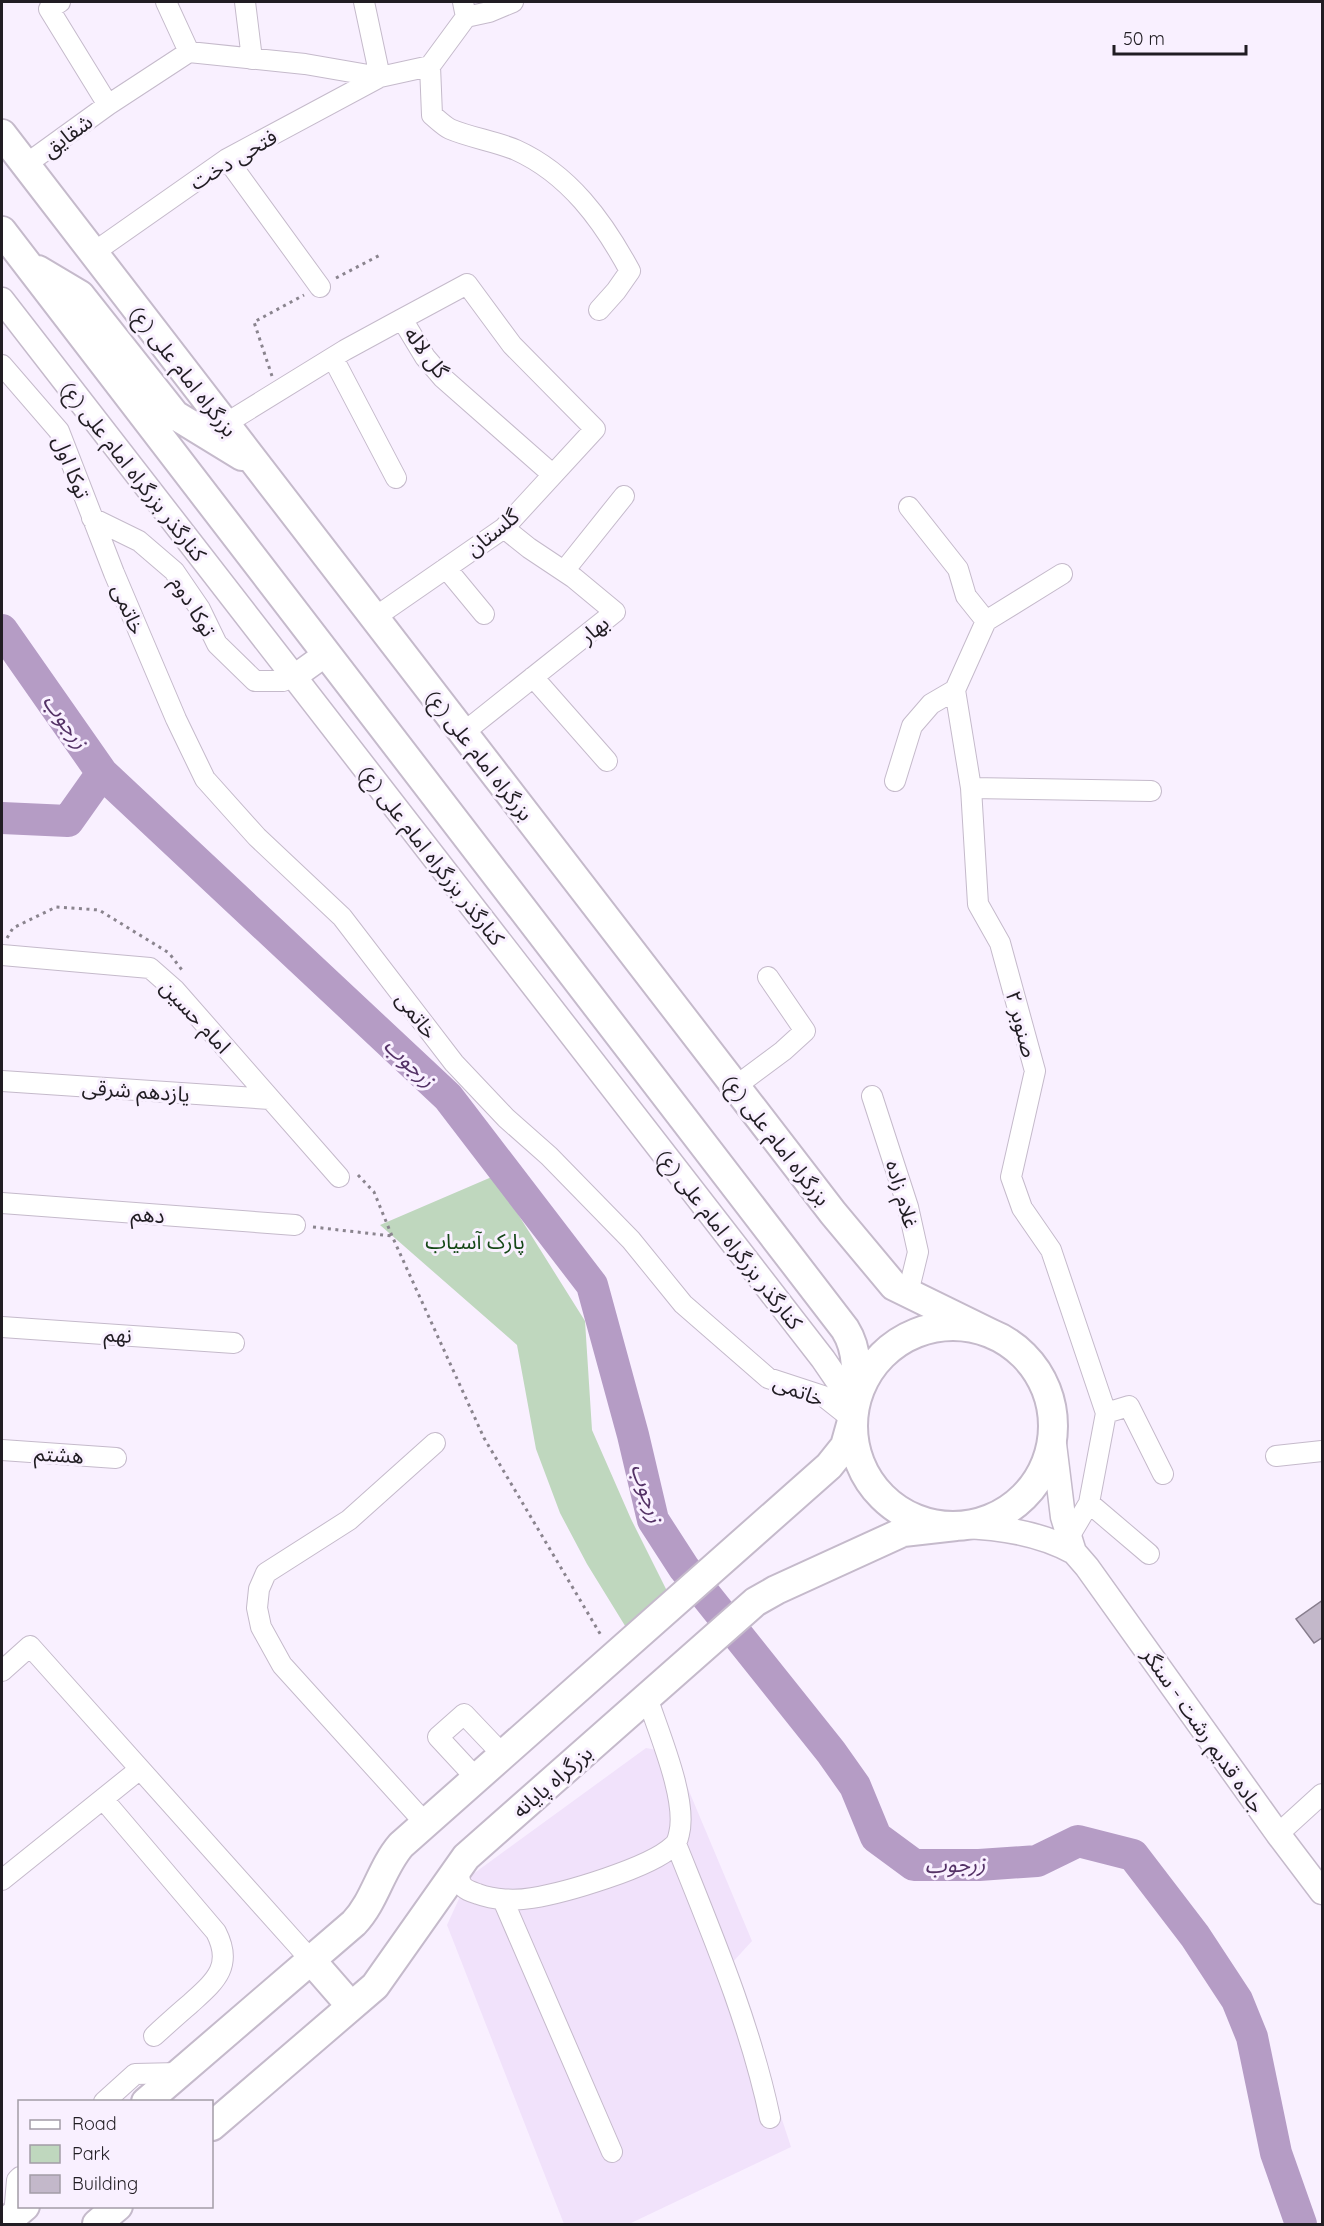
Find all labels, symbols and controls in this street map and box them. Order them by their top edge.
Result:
scale bar [1114,18,1246,56]
text: 50 m [1123,27,1165,50]
street label: شقایق [37,108,98,163]
street label: فتحی دخت [185,123,281,195]
street label: بزرگراه امام علی (ع) [122,300,243,444]
street label: گل لاله [399,321,455,383]
street label: کنارگذر بزرگراه امام علی (ع) [53,376,213,569]
street label: توکا اول [48,432,96,502]
street label: گلستان [460,502,524,561]
street label: توکا دوم [162,571,222,643]
street label: خاتمی [107,580,151,638]
street label: بهار [573,609,614,649]
street label: بزرگراه امام علی (ع) [418,684,539,828]
water label: زرجوب [37,688,95,755]
street label: کنارگذر بزرگراه امام علی (ع) [351,760,511,953]
street label: امام حسین [152,974,237,1061]
street label: خاتمی [391,986,443,1044]
street label: صنوبر ۲ [1001,988,1043,1060]
water label: زرجوب [378,1031,442,1094]
street label: بزرگراه امام علی (ع) [715,1069,836,1213]
street label: یازدهم شرقی [81,1073,191,1110]
street label: کنارگذر بزرگراه امام علی (ع) [649,1144,809,1337]
street label: غلام زاده [877,1157,925,1232]
street label: دهم [130,1200,166,1231]
park label: پارک آسیاب [425,1228,525,1255]
street label: نهم [103,1320,133,1351]
street label: خاتمی [770,1368,828,1412]
street label: هشتم [33,1439,85,1472]
water label: زرجوب [625,1460,671,1527]
street label: جاده قدیم رشت - سنگر [1134,1641,1271,1819]
street label: بزرگراه پایانه [507,1739,598,1824]
water label: زرجوب [924,1849,987,1879]
legend [18,2100,213,2208]
text: Road [72,2112,117,2135]
text: Park [72,2142,110,2165]
text: Building [72,2172,138,2195]

